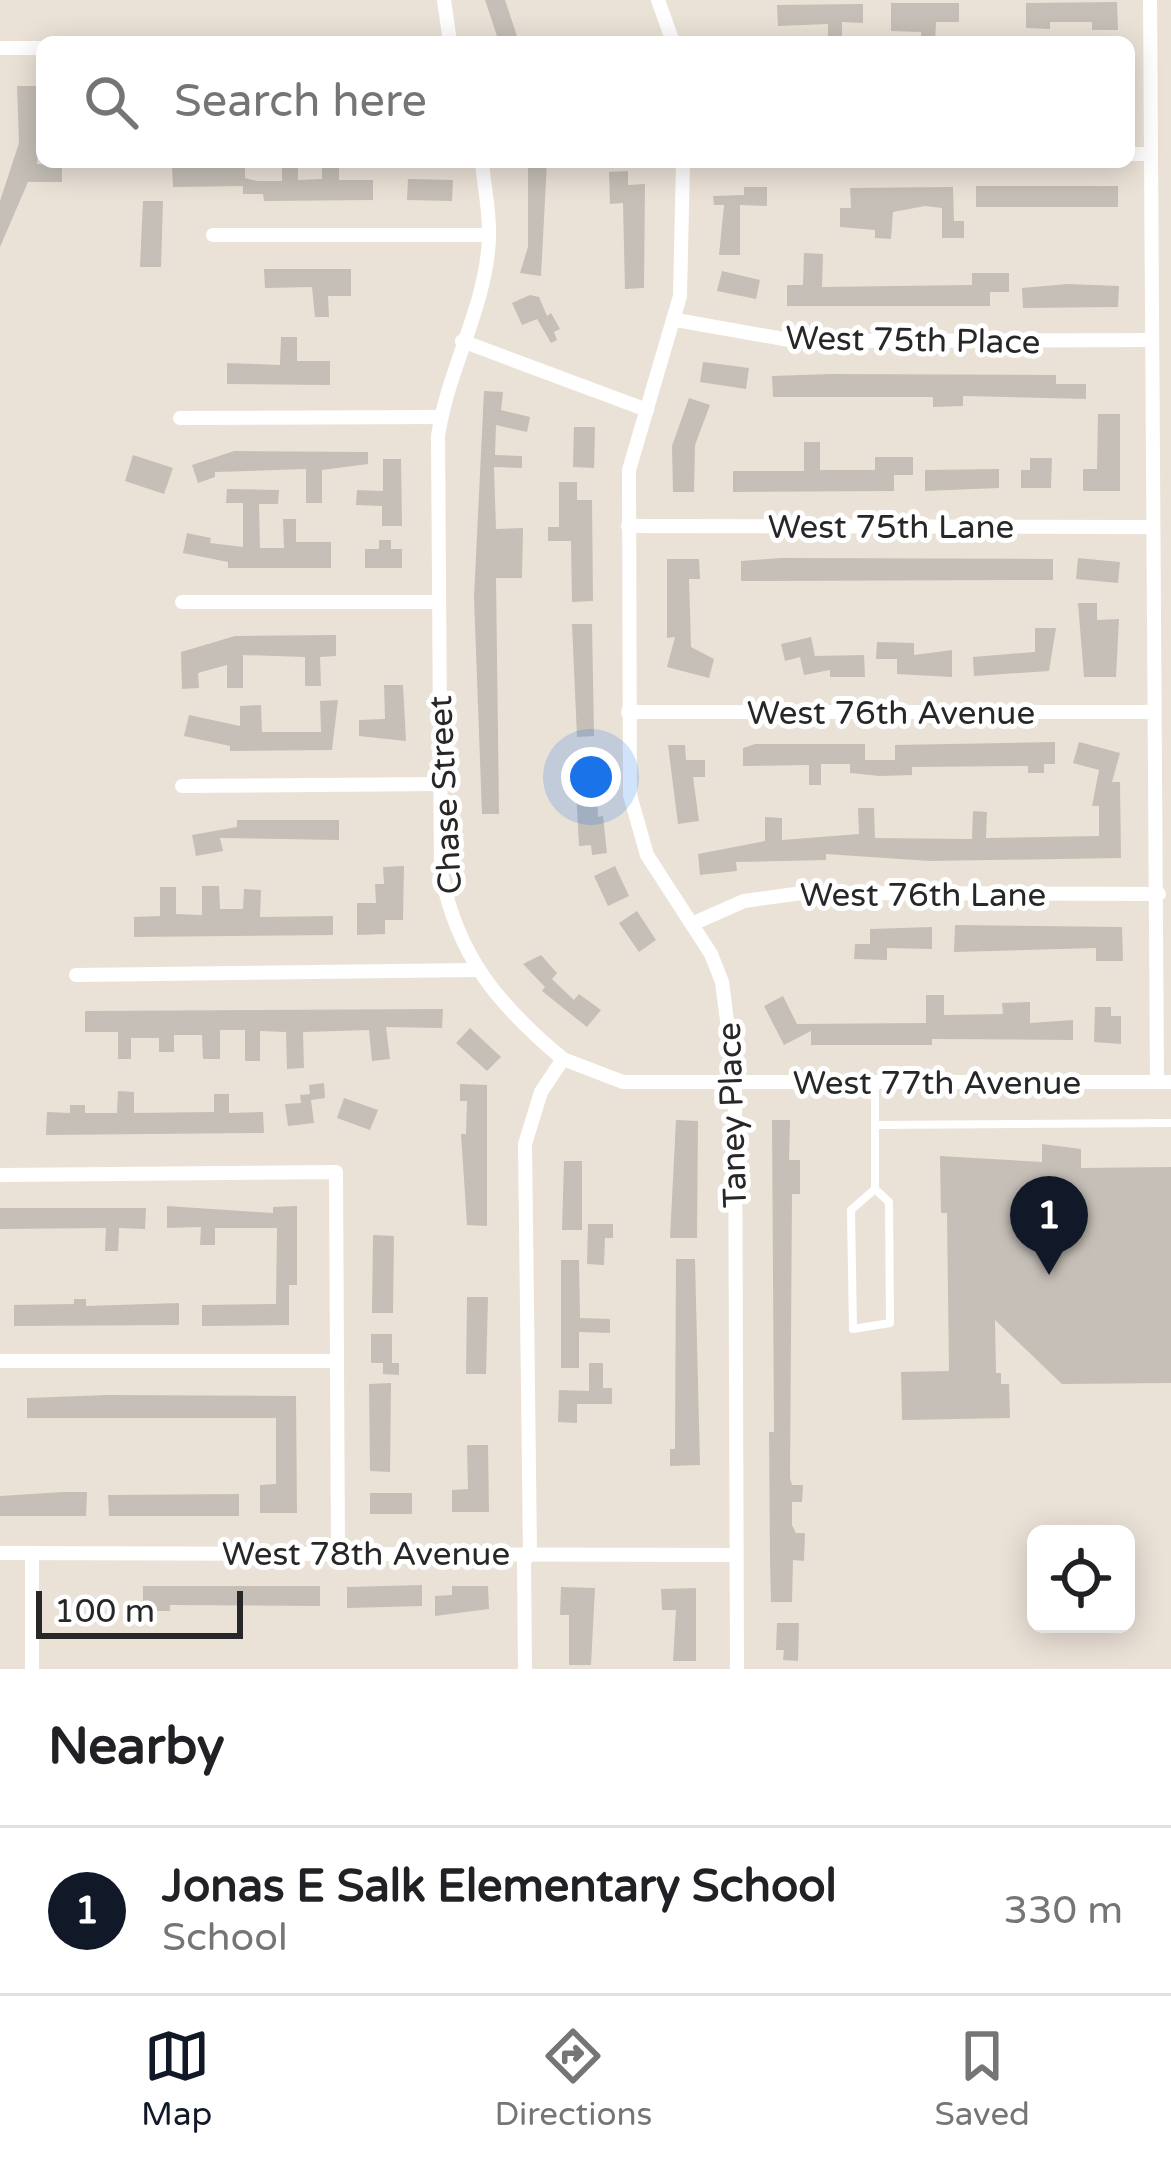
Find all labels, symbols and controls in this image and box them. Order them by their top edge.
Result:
search box [36,36,1135,168]
icon: search [78,69,144,135]
text: Search here [174,75,427,129]
street label: West 75th Place [785,319,1041,362]
street label: West 75th Lane [768,508,1014,547]
street label: West 76th Avenue [747,694,1035,733]
street label: Chase Street [421,695,470,895]
your location [561,747,621,807]
street label: West 76th Lane [800,876,1046,915]
street label: Taney Place [710,1021,755,1208]
street label: West 77th Avenue [793,1064,1081,1103]
pin: 1 [1010,1176,1088,1275]
map controls [1027,1525,1135,1633]
button: locate [1027,1525,1135,1633]
street label: West 78th Avenue [222,1535,510,1574]
scale bar [36,1585,243,1638]
text: 100 m [54,1592,155,1631]
text: Nearby [48,1716,225,1778]
text: Jonas E Salk Elementary School [162,1860,837,1914]
text: 1 [75,1887,99,1934]
text: 330 m [1004,1887,1123,1934]
text: School [162,1914,288,1961]
tab: Map [141,2023,212,2134]
tab: Directions [494,2023,652,2134]
tab: Saved [935,2023,1030,2134]

